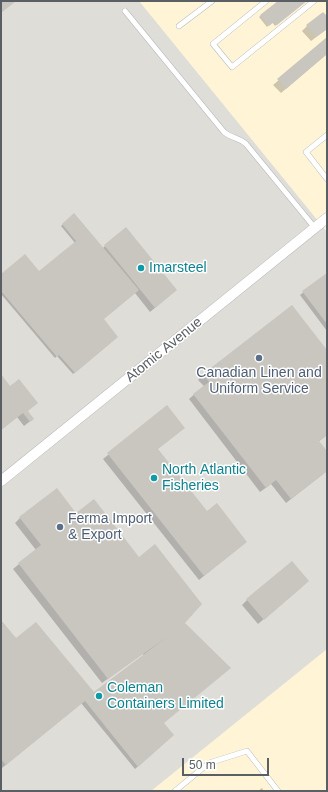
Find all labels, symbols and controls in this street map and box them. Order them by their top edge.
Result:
place label: Imarsteel [149,260,207,276]
marker: Imarsteel [136,263,146,273]
street label: Atomic Avenue [122,314,206,386]
marker: Canadian Linen and Uniform Service [254,353,264,363]
place label: Canadian Linen and Uniform Service [196,365,322,398]
place label: North Atlantic Fisheries [162,462,246,494]
marker: North Atlantic Fisheries [149,473,159,483]
place label: Ferma Import & Export [68,511,152,544]
marker: Ferma Import & Export [55,522,65,532]
place label: Coleman Containers Limited [107,680,224,712]
marker: Coleman Containers Limited [94,691,104,701]
scale bar [184,750,271,776]
text: 50 m [189,758,216,772]

